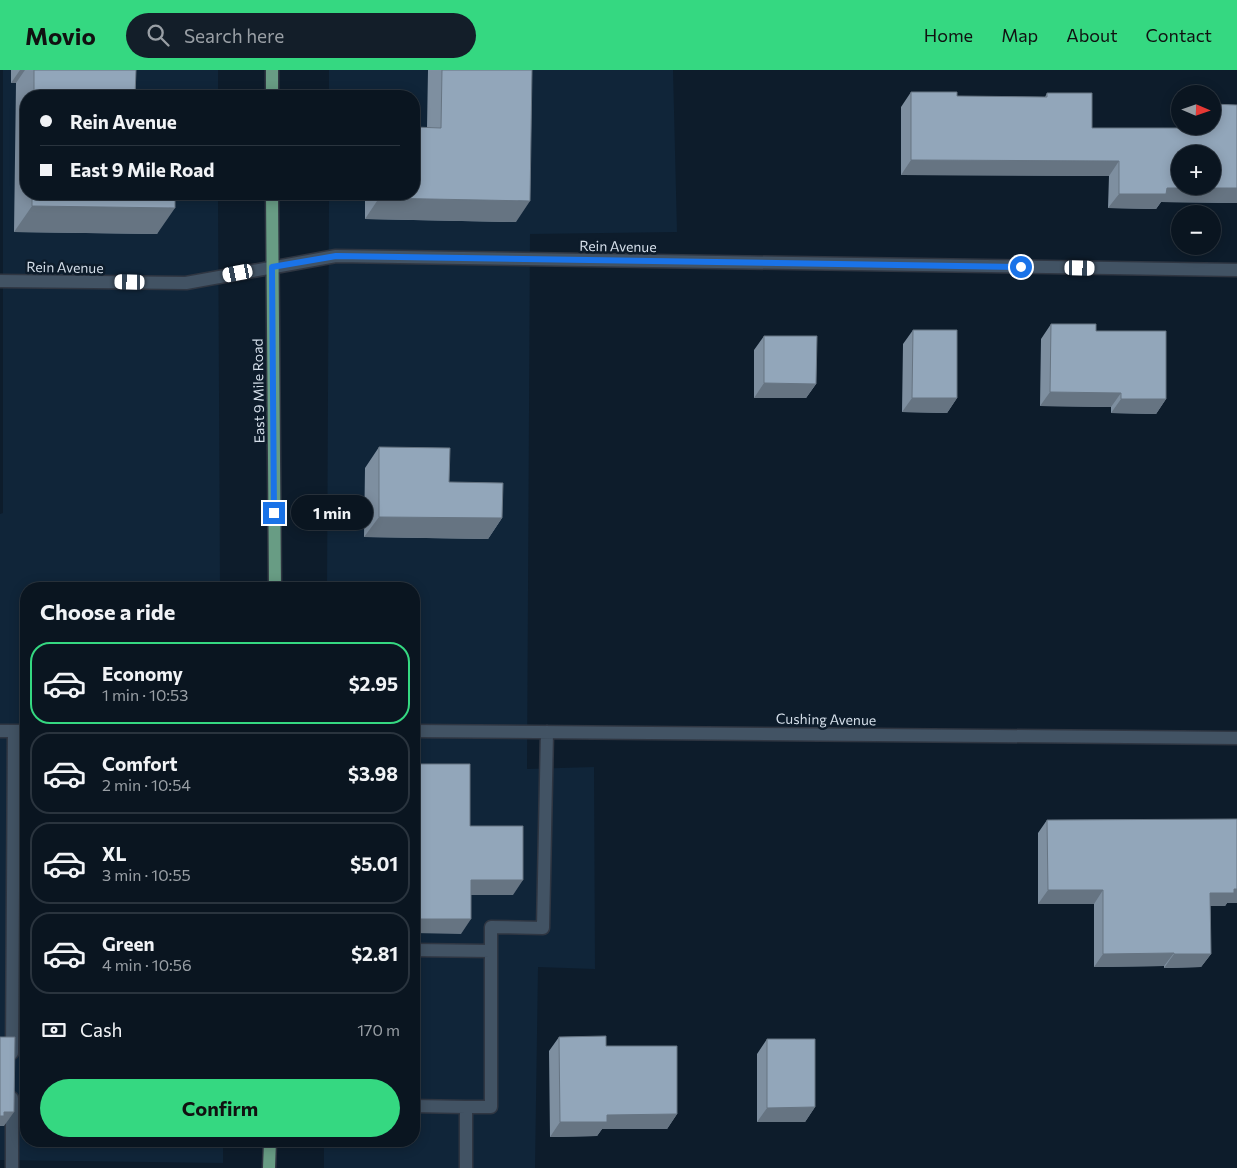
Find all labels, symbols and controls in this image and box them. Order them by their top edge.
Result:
search box [126,13,476,58]
text: Movio [25,21,96,50]
icon: search [144,21,172,49]
text: Search here [184,24,284,47]
text: Home [924,24,973,46]
text: Map [1001,24,1038,46]
text: About [1066,24,1118,46]
text: Contact [1146,24,1212,46]
north arrow [1171,85,1221,135]
map controls [1171,85,1221,255]
text: Rein Avenue [70,110,177,133]
button: + [1171,145,1221,195]
text: East 9 Mile Road [70,158,214,181]
button: − [1171,205,1221,255]
street label: Rein Avenue [579,237,657,255]
route start [1010,256,1032,278]
street label: Rein Avenue [26,258,104,276]
car [1064,260,1095,276]
car [221,263,254,283]
car [114,274,145,290]
street label: East 9 Mile Road [249,338,267,444]
callout: 1 min [292,496,374,530]
route end [263,502,285,524]
text: 1 min [313,503,351,522]
text: Choose a ride [40,598,175,625]
icon: car [42,661,87,706]
text: Economy [102,662,183,685]
text: $2.95 [349,672,398,695]
text: 1 min · 10:53 [102,685,188,704]
street label: Cushing Avenue [776,710,876,728]
icon: car [42,751,87,796]
text: Comfort [102,752,178,775]
text: $3.98 [348,762,398,785]
text: 2 min · 10:54 [102,775,191,794]
icon: car [42,841,87,886]
text: XL [102,842,127,865]
text: $5.01 [350,852,398,875]
text: 3 min · 10:55 [102,865,191,884]
icon: car [42,931,87,976]
text: Green [102,932,154,955]
text: $2.81 [351,942,398,965]
text: 4 min · 10:56 [102,955,192,974]
icon: cash [40,1016,68,1044]
text: Cash [80,1018,122,1041]
text: 170 m [357,1020,400,1039]
button: Confirm [40,1079,400,1137]

